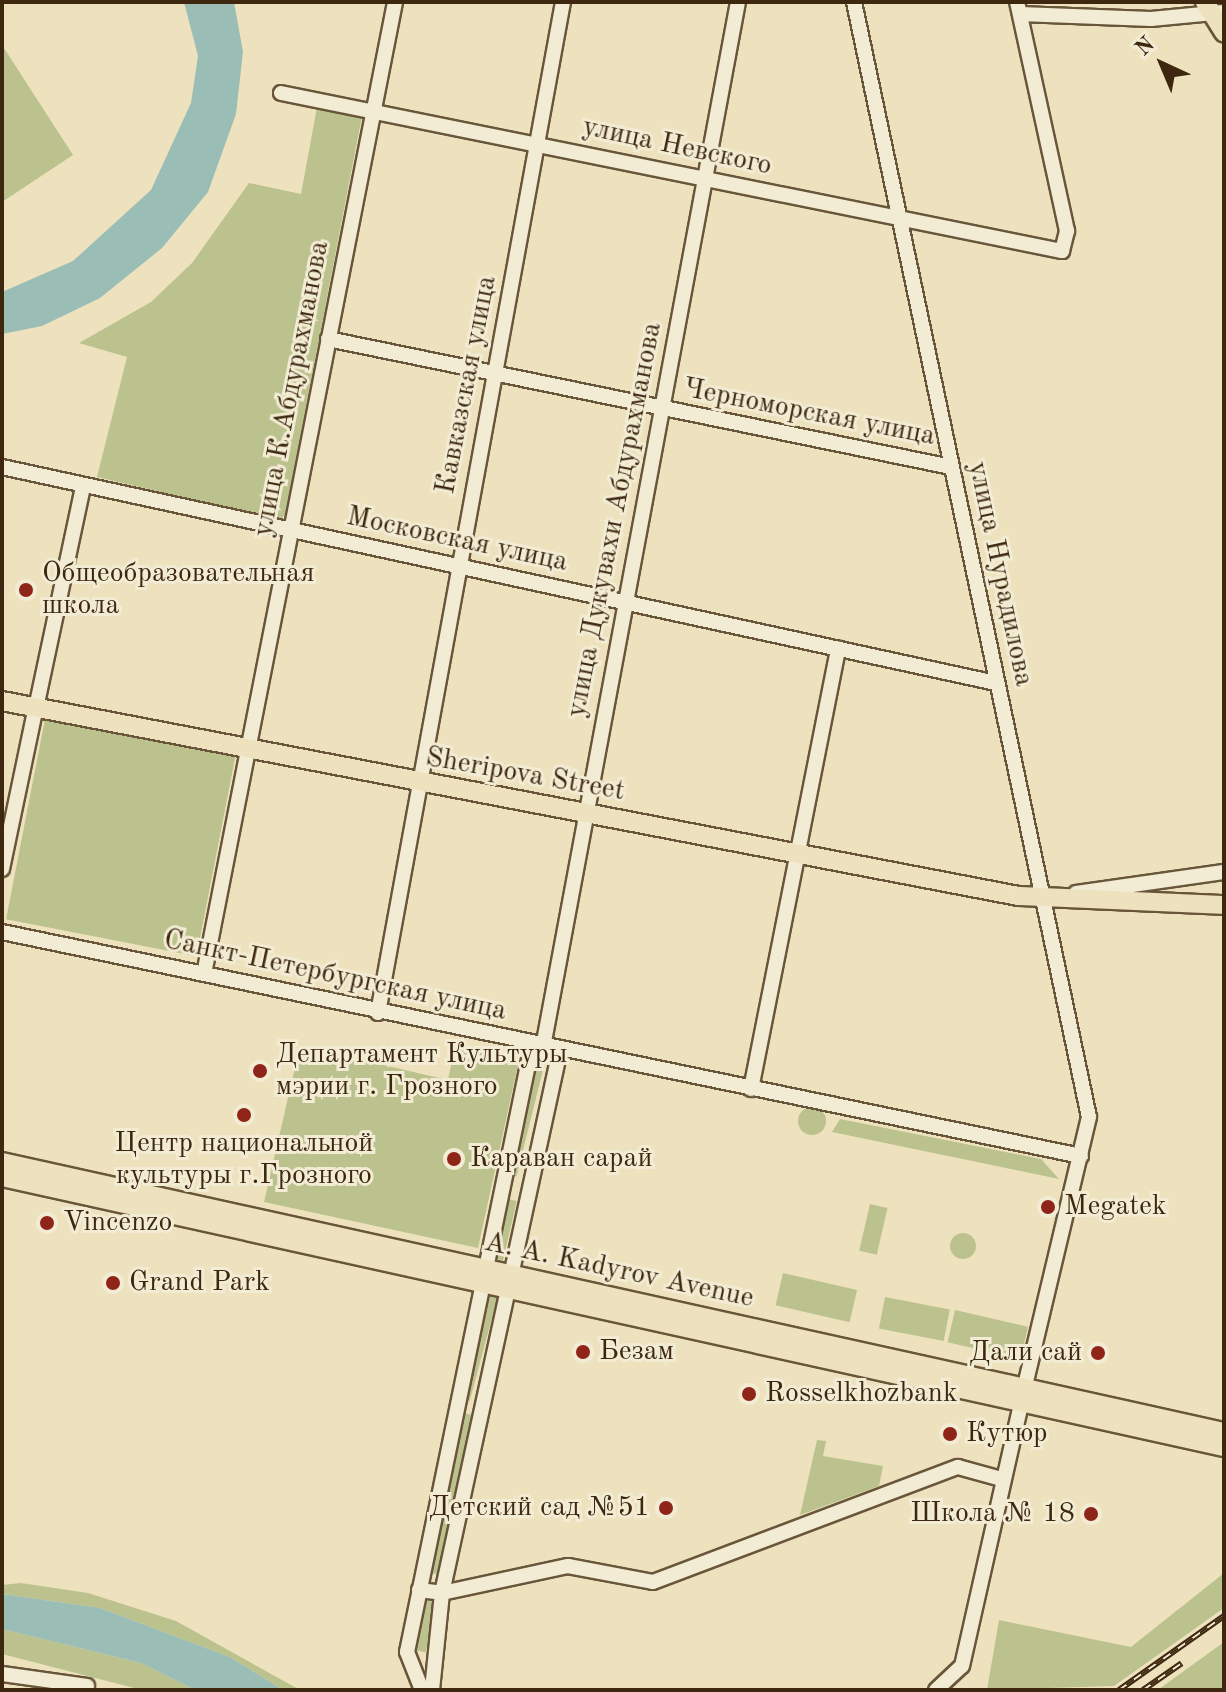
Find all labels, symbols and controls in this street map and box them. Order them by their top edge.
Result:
north arrow [1122,24,1202,104]
text: N [1132,33,1159,60]
street label: улица Невского [579,111,775,183]
street label: улица К.Абдурахманова [247,238,337,540]
street label: Кавказская улица [429,273,505,497]
street label: улица Дукувахи Абдурахманова [560,320,670,720]
street label: Черноморская улица [680,372,938,454]
street label: улица Нурадилова [960,459,1040,689]
street label: Московская улица [343,500,571,580]
place label: Общеобразовательная школа [42,557,315,623]
marker: Общеобразовательная школа [17,581,35,599]
street label: Sheripova Street [423,741,627,809]
street label: Санкт-Петербургская улица [161,923,509,1029]
place label: Департамент Культуры мэрии г. Грозного [276,1038,568,1104]
marker: Департамент Культуры мэрии г. Грозного [251,1062,269,1080]
marker: Центр национальной культуры г.Грозного [235,1106,253,1124]
place label: Центр национальной культуры г.Грозного [115,1127,373,1193]
place label: Караван сарай [470,1142,652,1176]
marker: Караван сарай [445,1150,463,1168]
place label: Megatek [1064,1190,1167,1224]
marker: Megatek [1039,1198,1057,1216]
place label: Vincenzo [63,1206,172,1240]
marker: Vincenzo [38,1214,56,1232]
street label: A. A. Kadyrov Avenue [481,1226,757,1316]
place label: Grand Park [129,1266,270,1300]
marker: Grand Park [104,1274,122,1292]
place label: Безам [599,1335,674,1369]
place label: Дали сай [969,1336,1082,1370]
marker: Безам [574,1343,592,1361]
marker: Дали сай [1089,1344,1107,1362]
place label: Rosselkhozbank [765,1377,958,1411]
marker: Rosselkhozbank [740,1385,758,1403]
place label: Кутюр [966,1417,1048,1451]
marker: Кутюр [941,1425,959,1443]
place label: Детский сад №51 [429,1491,650,1525]
place label: Школа № 18 [910,1497,1075,1531]
marker: Детский сад №51 [657,1499,675,1517]
marker: Школа № 18 [1082,1505,1100,1523]

